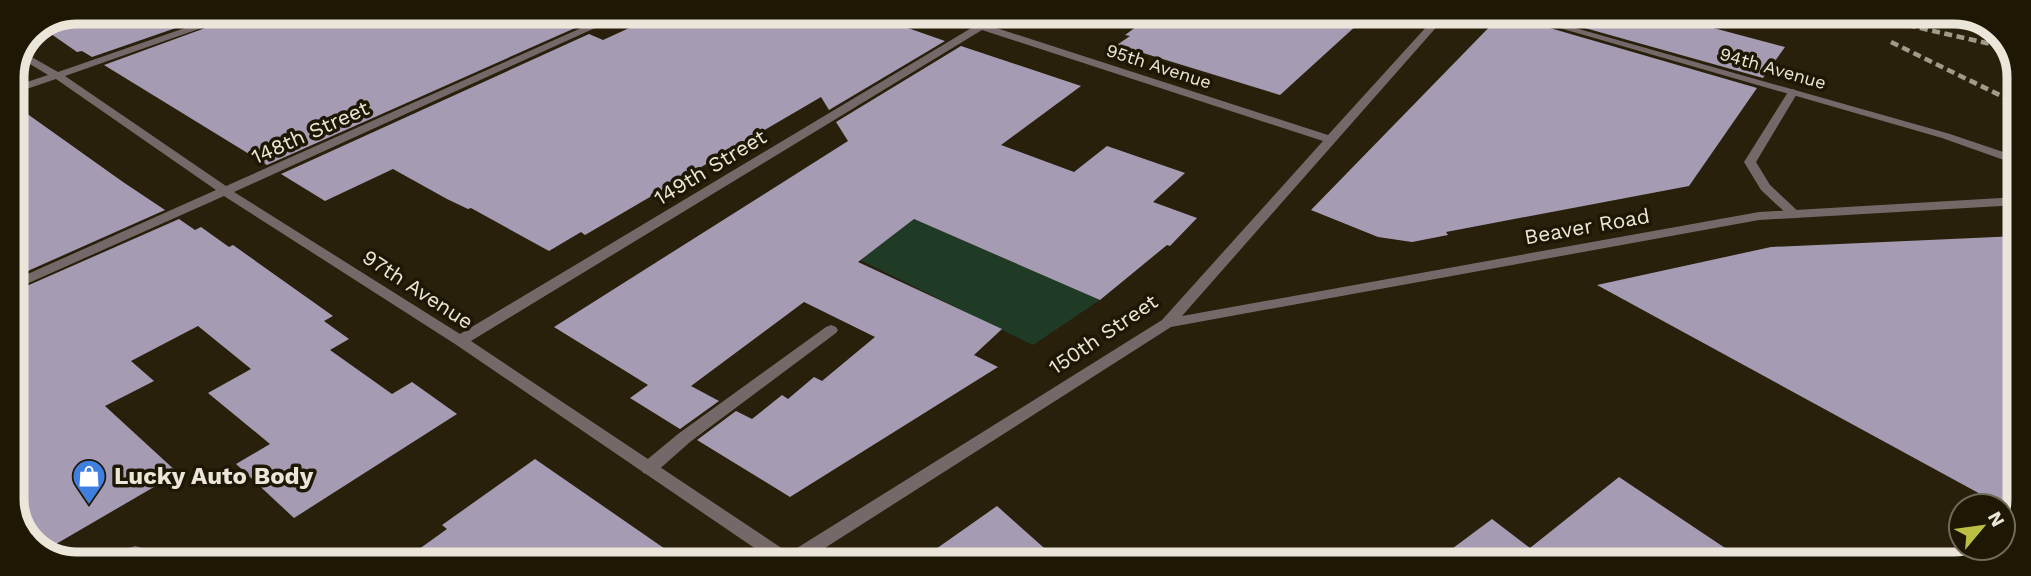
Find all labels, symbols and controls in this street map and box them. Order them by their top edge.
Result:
street label: 95th Avenue [1104,39,1214,93]
street label: 94th Avenue [1717,43,1829,93]
street label: 148th Street [247,95,373,169]
street label: 149th Street [649,124,771,210]
street label: Beaver Road [1522,203,1652,249]
street label: 97th Avenue [358,244,478,334]
street label: 150th Street [1044,288,1162,379]
shop icon: Lucky Auto Body [70,457,108,506]
place label: Lucky Auto Body [114,462,314,490]
north arrow [1947,492,2017,562]
text: N [1983,507,2010,531]

